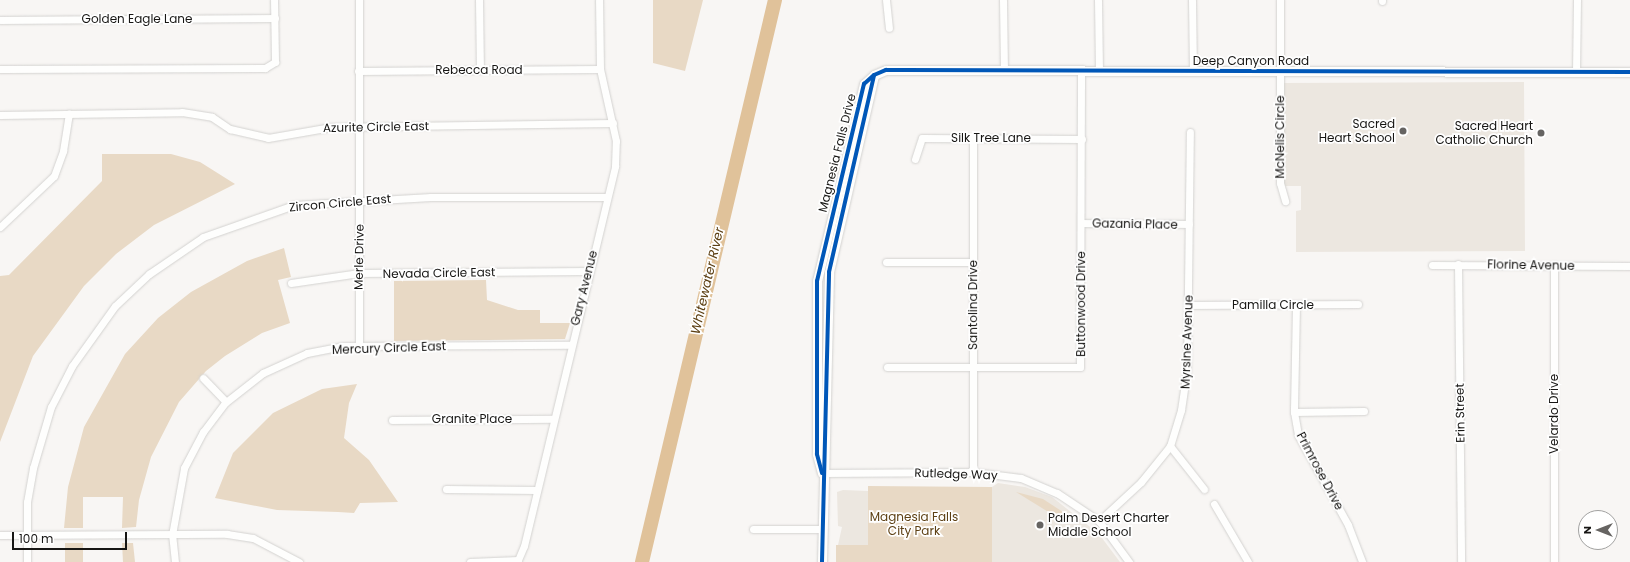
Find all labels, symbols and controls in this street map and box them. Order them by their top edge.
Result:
street label: Golden Eagle Lane [82,12,192,26]
street label: Deep Canyon Road [1193,54,1309,68]
street label: Rebecca Road [435,63,523,77]
street label: Magnesia Falls Drive [815,92,859,214]
street label: McNelis Circle [1273,95,1287,179]
place label: Sacred Heart School [1319,117,1395,145]
street label: Azurite Circle East [323,119,429,135]
place label: Sacred Heart Catholic Church [1435,119,1533,147]
marker: Sacred Heart School [1398,126,1408,136]
marker: Sacred Heart Catholic Church [1536,128,1546,138]
street label: Silk Tree Lane [951,131,1031,145]
street label: Zircon Circle East [288,191,392,215]
street label: Gazania Place [1092,216,1178,232]
street label: Merle Drive [351,224,367,290]
water label: Whitewater River [688,226,728,336]
street label: Gary Avenue [568,249,600,327]
street label: Buttonwood Drive [1074,251,1088,357]
street label: Florine Avenue [1487,257,1575,273]
street label: Santolina Drive [966,260,980,350]
street label: Nevada Circle East [383,265,495,281]
street label: Myrsine Avenue [1178,295,1196,389]
street label: Pamilla Circle [1232,298,1314,312]
street label: Mercury Circle East [332,339,446,357]
street label: Velardo Drive [1547,374,1561,454]
street label: Erin Street [1452,383,1468,443]
street label: Granite Place [432,412,512,426]
street label: Primrose Drive [1293,430,1347,512]
street label: Rutledge Way [914,465,998,483]
park label: Magnesia Falls City Park [870,510,958,538]
north arrow [1578,510,1618,550]
place label: Palm Desert Charter Middle School [1048,511,1169,539]
marker: Palm Desert Charter Middle School [1035,520,1045,530]
scale bar [14,524,129,550]
text: N [1579,526,1595,534]
text: 100 m [19,530,53,547]

